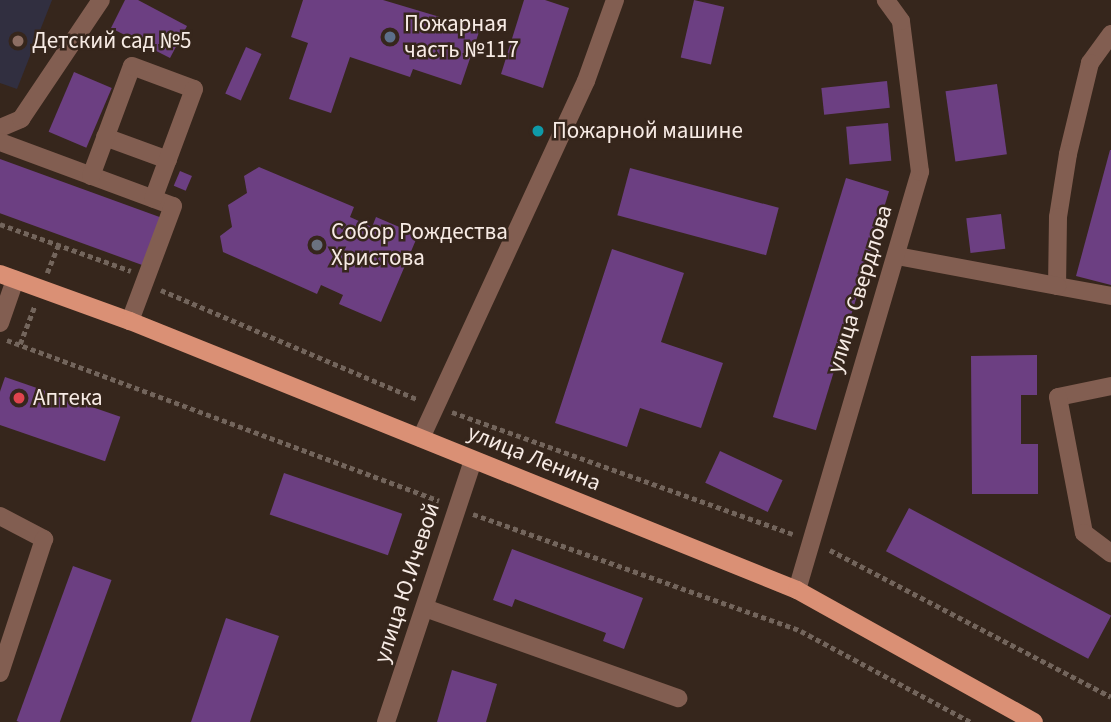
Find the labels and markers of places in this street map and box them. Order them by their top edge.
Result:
place label: Пожарная часть №117 [404,10,519,64]
place label: Детский сад №5 [32,27,191,55]
marker: Пожарная часть №117 [382,29,398,45]
marker: Детский сад №5 [10,33,26,49]
place label: Пожарной машине [552,117,743,145]
marker: Пожарной машине [530,123,546,139]
place label: Собор Рождества Христова [331,218,508,272]
marker: Собор Рождества Христова [309,237,325,253]
place label: Аптека [33,384,103,412]
marker: Аптека [11,390,27,406]

